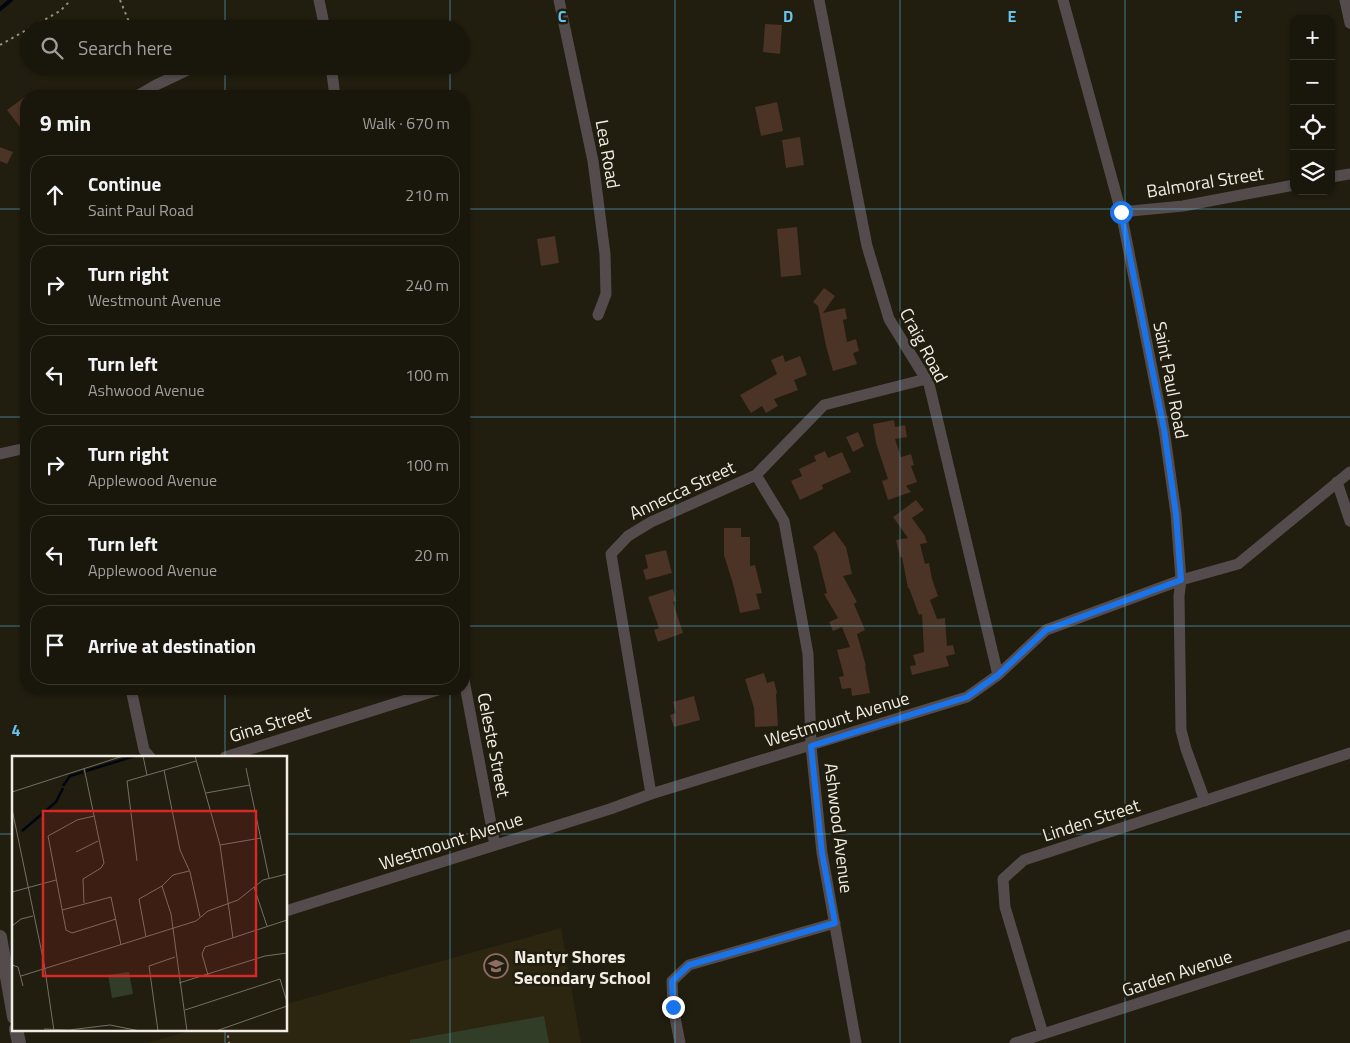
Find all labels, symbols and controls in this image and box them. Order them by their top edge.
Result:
text: C [558,4,567,28]
text: D [783,4,793,28]
text: E [1008,4,1017,28]
text: F [1234,4,1243,28]
map controls [1290,15,1335,195]
button: + [1290,15,1335,60]
search box [20,20,470,75]
text: Search here [78,33,172,62]
icon: search [38,34,66,62]
button: − [1290,60,1335,105]
button: locate [1290,105,1335,150]
text: 9 min [40,107,91,139]
text: Walk · 670 m [362,111,450,135]
street label: Lea Road [589,117,627,191]
button: layers [1290,150,1335,195]
street label: Balmoral Street [1144,159,1266,205]
text: Continue [88,169,161,198]
icon: ahead [41,181,69,209]
text: 210 m [405,183,449,207]
text: Saint Paul Road [88,198,194,222]
route start [1110,201,1133,224]
text: Turn right [88,259,169,288]
icon: right [41,271,69,299]
text: 240 m [405,273,449,297]
text: Westmount Avenue [88,288,221,312]
street label: Craig Road [893,303,955,387]
street label: Saint Paul Road [1146,319,1196,441]
text: Turn left [88,349,158,378]
icon: left [41,361,69,389]
text: 100 m [405,363,449,387]
text: Ashwood Avenue [88,378,205,402]
text: Turn right [88,439,169,468]
icon: right [41,451,69,479]
text: 100 m [405,453,449,477]
street label: Annecca Street [625,453,740,526]
text: Applewood Avenue [88,468,217,492]
text: Turn left [88,529,158,558]
icon: left [41,541,69,569]
text: 20 m [414,543,449,567]
text: Applewood Avenue [88,558,217,582]
icon: arrive [41,631,69,659]
text: Arrive at destination [88,631,256,660]
street label: Westmount Avenue [761,684,913,754]
street label: Celeste Street [471,690,518,800]
street label: Gina Street [226,699,315,749]
text: 4 [12,718,21,742]
inset map [12,756,288,1030]
street label: Ashwood Avenue [818,761,860,895]
street label: Linden Street [1039,791,1144,848]
street label: Westmount Avenue [376,805,526,877]
street label: Garden Avenue [1118,942,1236,1004]
place label: Nantyr Shores Secondary School [514,943,651,991]
school or university icon: Nantyr Shores Secondary School [483,953,509,979]
route end [662,996,685,1019]

